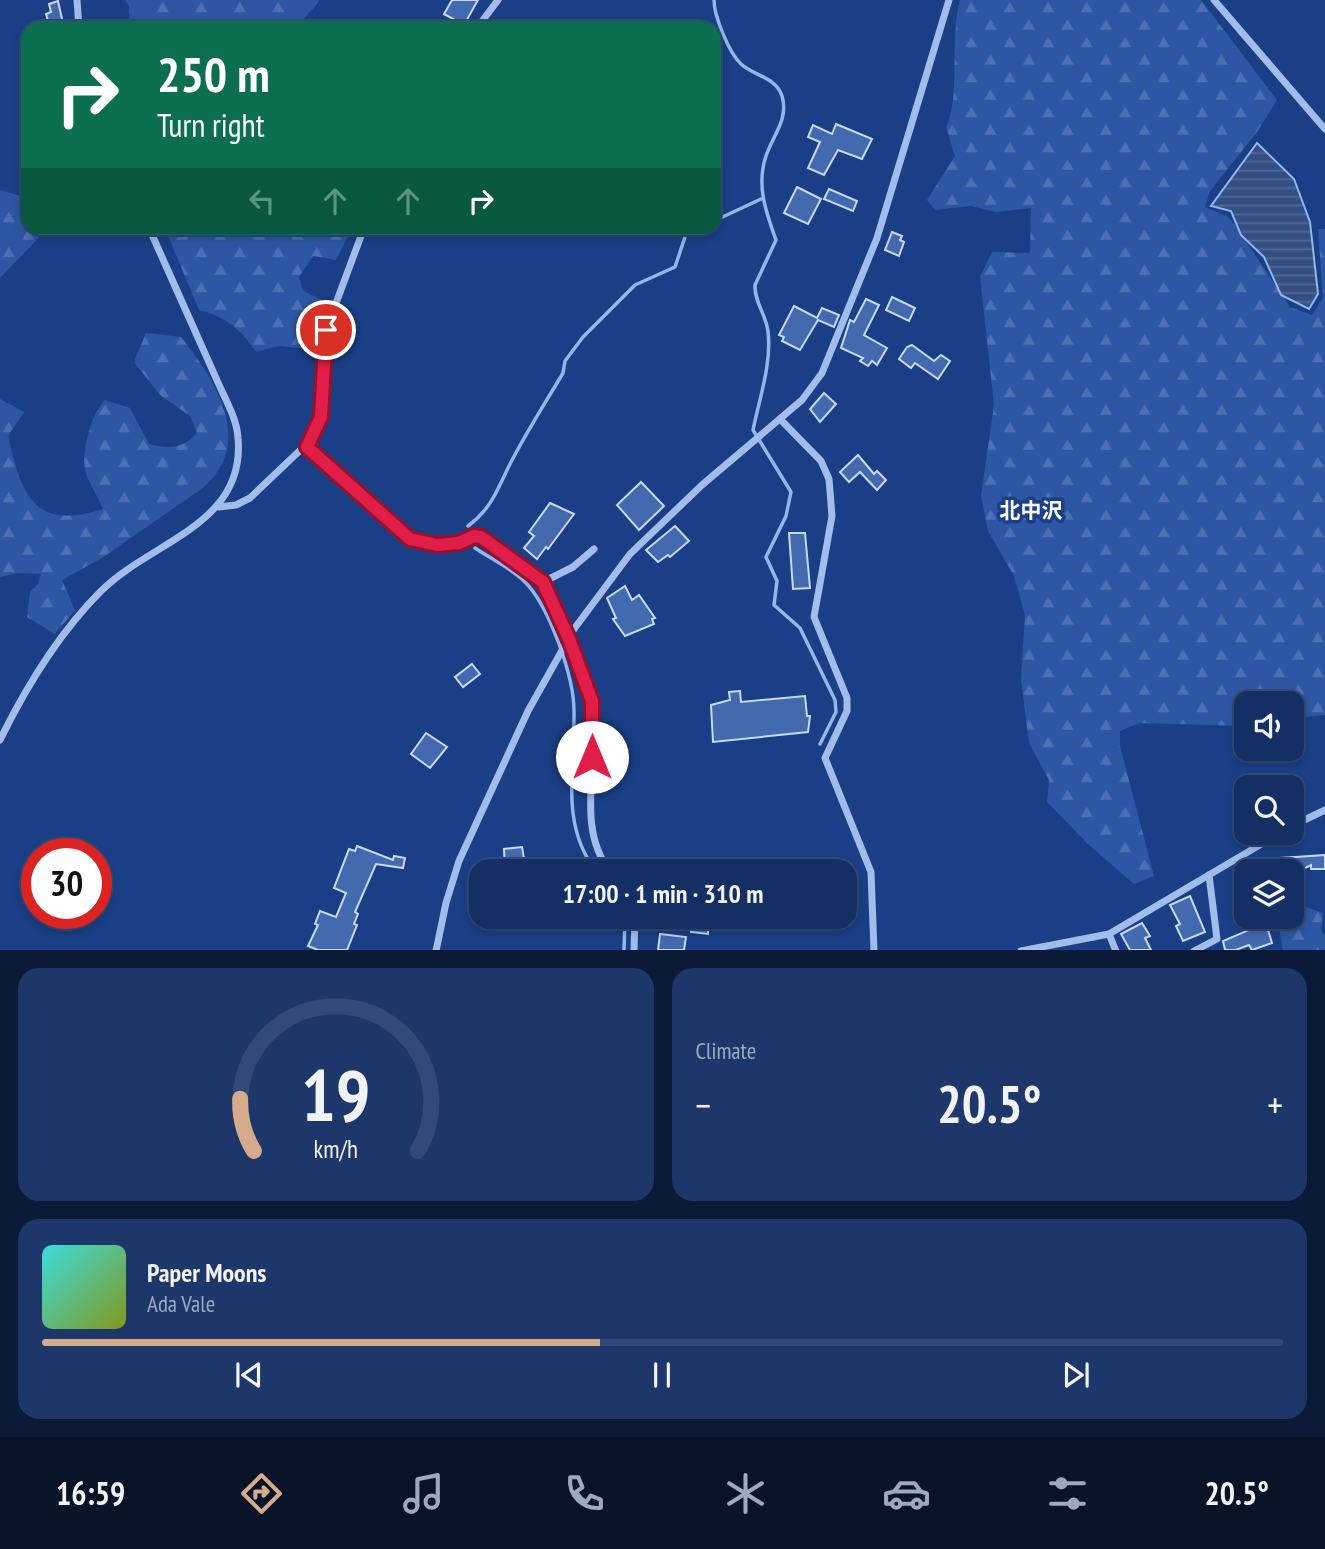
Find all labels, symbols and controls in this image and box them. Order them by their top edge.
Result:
text: 250 m [157,42,270,106]
icon: right [42,49,133,140]
text: Turn right [157,104,265,146]
icon: left [243,182,281,220]
icon: ahead [316,182,354,220]
icon: ahead [389,182,427,220]
icon: right [462,182,500,220]
pin [296,300,356,360]
icon: arrive [307,311,345,349]
district label: 北中沢 [1000,497,1063,524]
map controls [1234,691,1304,929]
button: sound [1234,691,1304,761]
position arrow [555,720,629,794]
button: search [1234,775,1304,845]
speed limit sign: 30 [21,838,112,929]
button: layers [1234,859,1304,929]
text: 17:00 · 1 min · 310 m [563,877,763,910]
text: Climate [696,1036,756,1065]
text: 19 [301,1047,371,1141]
text: 20.5° [937,1070,1042,1137]
text: − [696,1080,711,1129]
text: + [1267,1080,1283,1129]
text: km/h [314,1132,358,1164]
text: Paper Moons [147,1256,266,1289]
text: Ada Vale [147,1289,215,1318]
icon: previous [230,1356,268,1394]
icon: pause [643,1356,681,1394]
icon: next [1057,1356,1095,1394]
icon: directions [237,1469,286,1518]
icon: music [399,1469,448,1518]
icon: phone [560,1469,609,1518]
icon: climate [721,1469,770,1518]
icon: car [882,1469,931,1518]
icon: filters [1043,1469,1092,1518]
text: 16:59 [56,1472,125,1514]
text: 20.5° [1205,1472,1269,1514]

